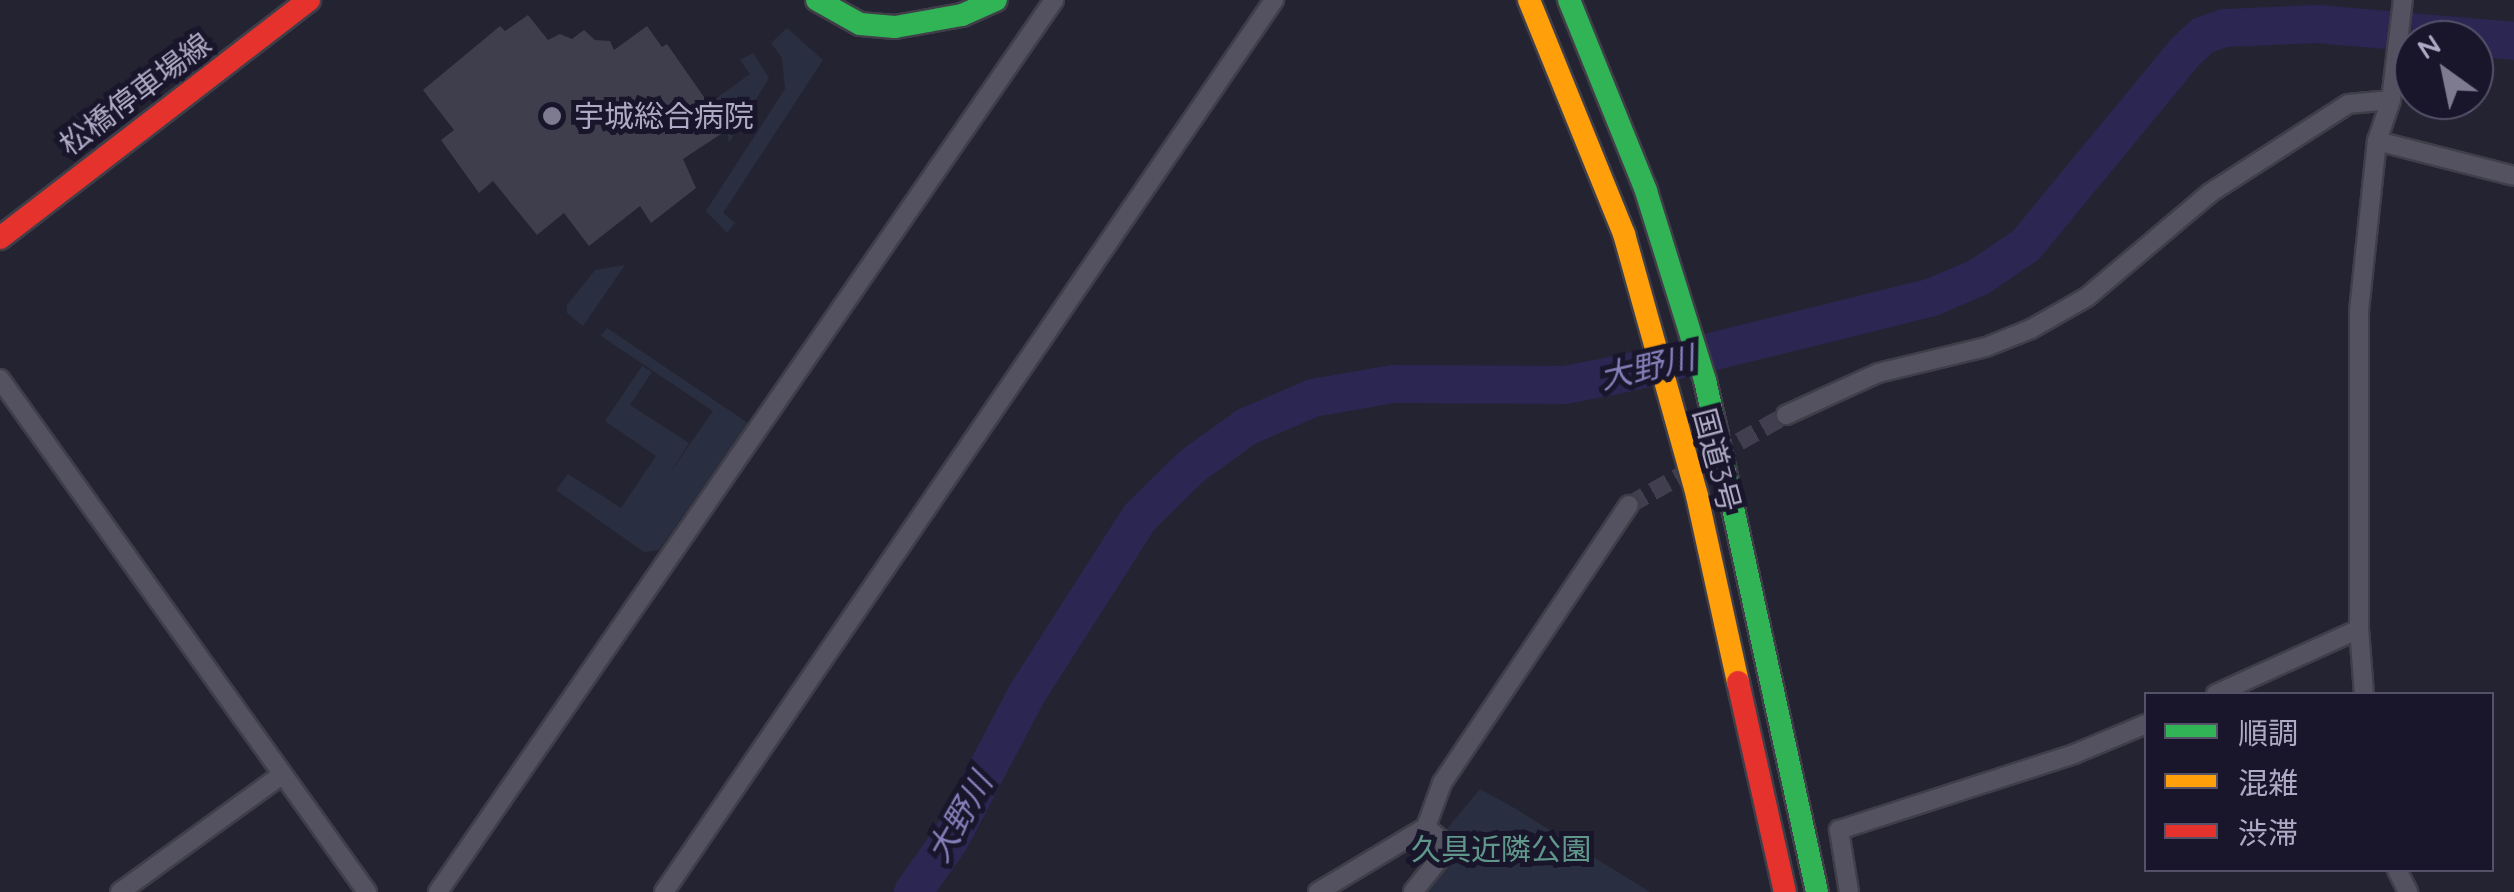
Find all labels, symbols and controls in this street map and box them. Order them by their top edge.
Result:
north arrow [2394,20,2494,120]
street label: 松橋停車場線 [52,25,218,163]
text: N [2410,26,2447,66]
place label: 宇城総合病院 [574,98,754,134]
marker: 宇城総合病院 [539,103,565,129]
water label: 大野川 [1596,337,1698,397]
street label: 国道3号 [1686,404,1748,516]
legend [2144,692,2494,872]
text: 順調 [2238,714,2298,752]
text: 混雑 [2238,764,2298,802]
water label: 大野川 [918,766,1000,868]
text: 渋滞 [2238,814,2298,852]
park label: 久具近隣公園 [1411,831,1591,867]

